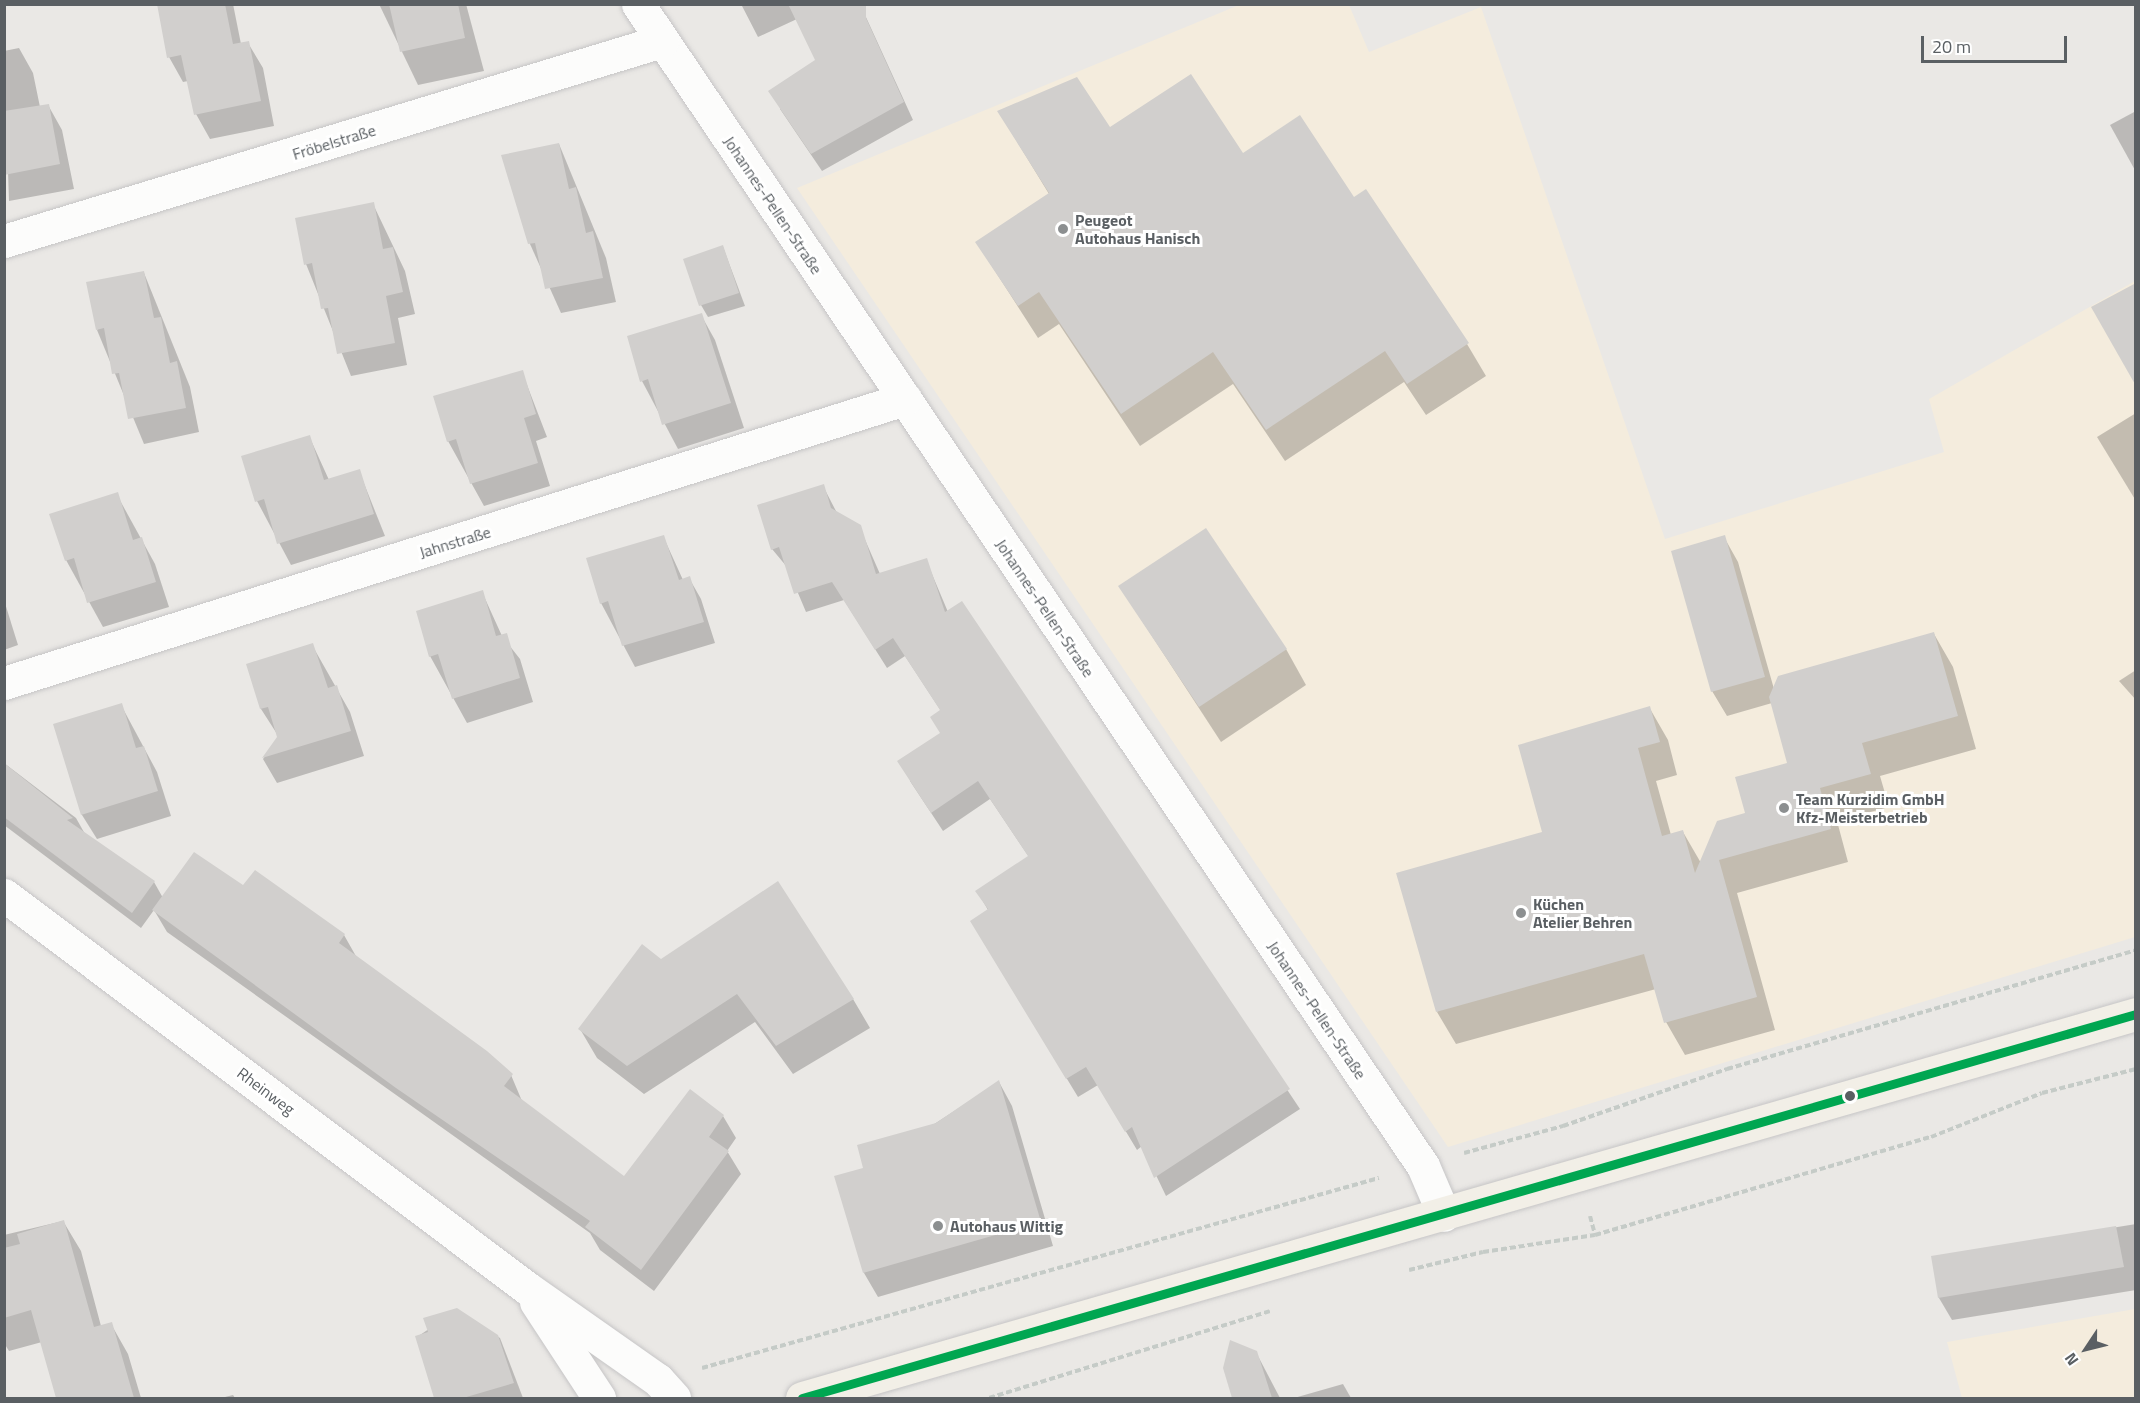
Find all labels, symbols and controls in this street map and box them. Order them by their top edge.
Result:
scale bar [1924,24,2070,62]
text: 20 m [1932,33,1971,60]
street label: Fröbelstraße [290,120,378,164]
street label: Johannes-Pellen-Straße [720,132,826,278]
place label: Peugeot Autohaus Hanisch [1075,210,1200,248]
marker: Peugeot Autohaus Hanisch [1056,222,1070,236]
street label: Jahnstraße [417,522,493,562]
street label: Johannes-Pellen-Straße [992,535,1098,681]
place label: Team Kurzidim GmbH Kfz-Meisterbetrieb [1796,789,1945,827]
marker: Team Kurzidim GmbH Kfz-Meisterbetrieb [1777,801,1791,815]
place label: Küchen Atelier Behren [1533,894,1632,932]
marker: Küchen Atelier Behren [1514,906,1528,920]
street label: Johannes-Pellen-Straße [1264,937,1370,1083]
street label: Rheinweg [233,1063,299,1119]
unlabelled marker [1844,1090,1856,1102]
place label: Autohaus Wittig [950,1216,1063,1236]
marker: Autohaus Wittig [931,1219,945,1233]
north arrow [2056,1319,2116,1379]
text: N [2058,1348,2084,1371]

